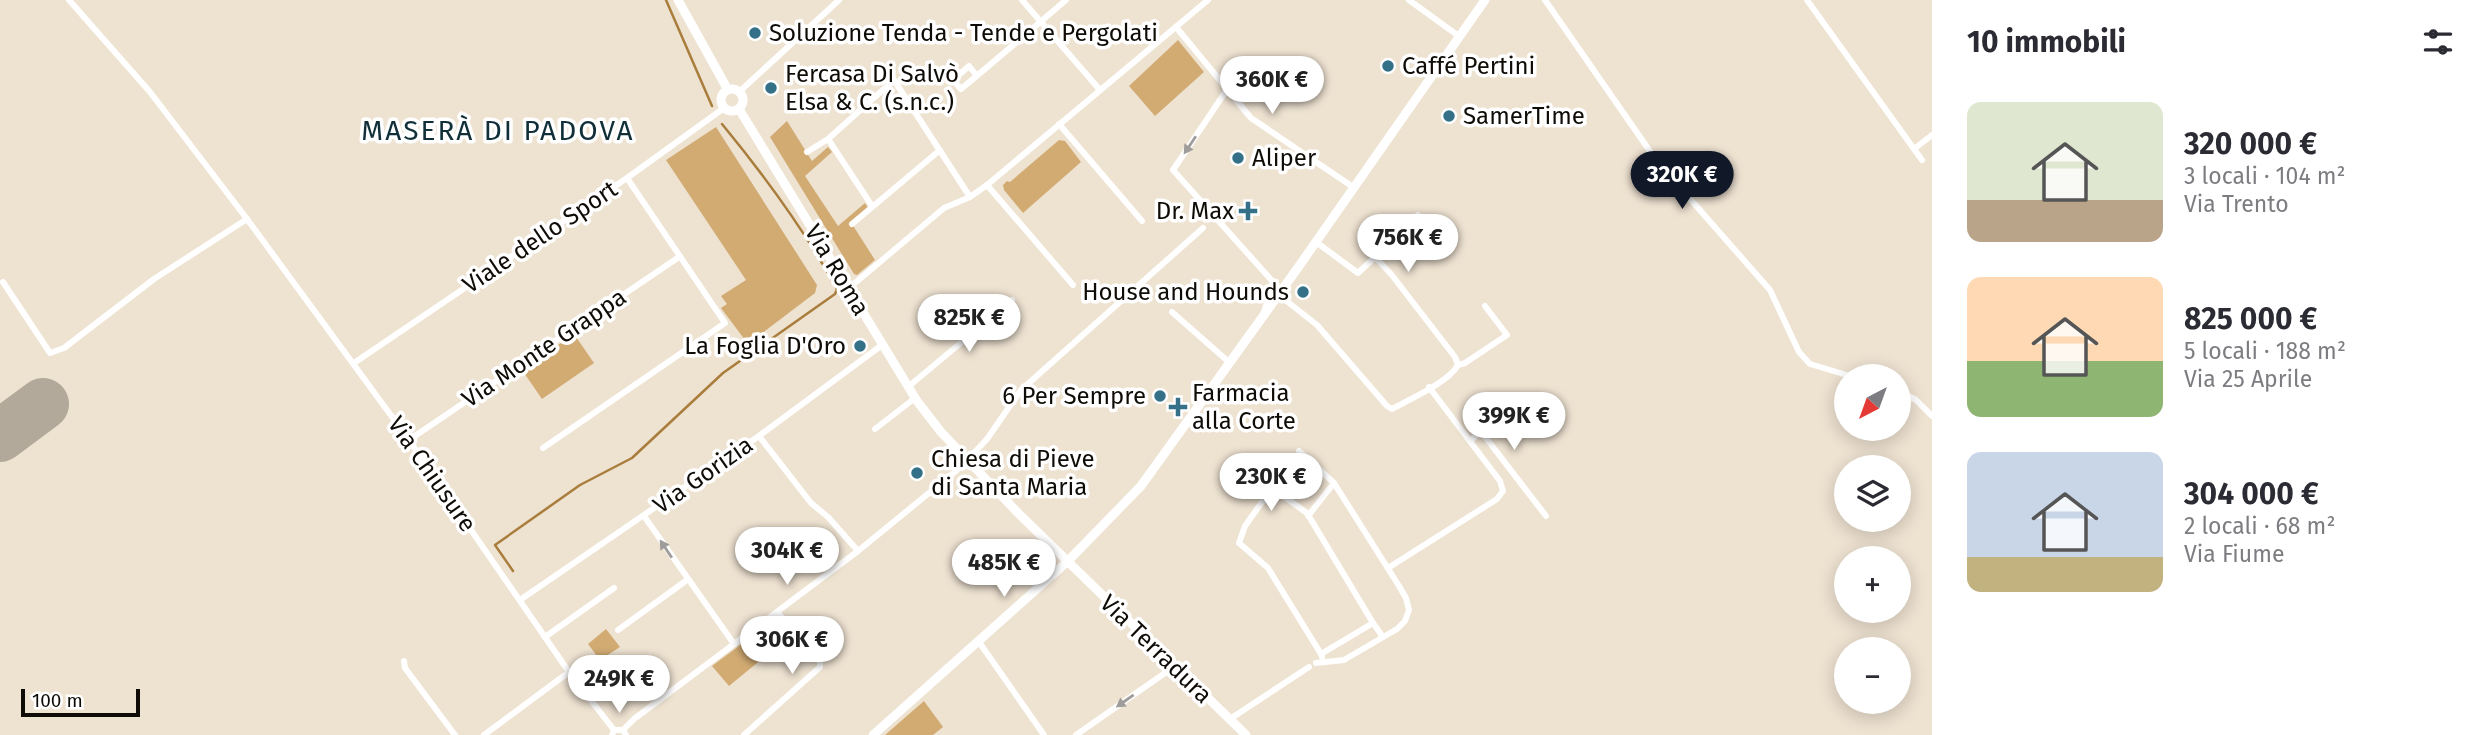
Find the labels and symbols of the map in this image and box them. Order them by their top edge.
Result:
place label: Soluzione Tenda - Tende e Pergolati [769,19,1158,47]
marker: Soluzione Tenda - Tende e Pergolati [747,25,763,41]
place label: Caffé Pertini [1402,52,1535,80]
pin: 360K € [1215,57,1329,116]
marker: Caffé Pertini [1380,58,1396,74]
place label: Fercasa Di Salvò Elsa & C. (s.n.c.) [785,60,959,116]
marker: Fercasa Di Salvò Elsa & C. (s.n.c.) [763,80,779,96]
place label: SamerTime [1463,102,1585,130]
marker: SamerTime [1441,108,1457,124]
district label: MASERÀ DI PADOVA [361,114,635,147]
one-way arrow [1183,136,1197,154]
place label: Aliper [1252,144,1317,172]
marker: Aliper [1230,150,1246,166]
pin: 320K € [1625,152,1739,211]
street label: Viale dello Sport [457,175,623,299]
place label: Dr. Max [1156,197,1234,225]
marker: Dr. Max [1240,203,1256,219]
pin: 756K € [1351,215,1465,274]
street label: Via Roma [799,219,875,321]
place label: House and Hounds [1082,278,1289,306]
street label: Via Monte Grappa [457,283,631,413]
marker: House and Hounds [1295,284,1311,300]
pin: 825K € [912,294,1026,354]
place label: La Foglia D'Oro [684,332,846,360]
marker: La Foglia D'Oro [852,338,868,354]
north arrow [1834,364,1911,441]
place label: Farmacia alla Corte [1192,379,1296,435]
place label: 6 Per Sempre [1002,382,1146,410]
marker: 6 Per Sempre [1152,388,1168,404]
pin: 399K € [1457,392,1571,452]
marker: Farmacia alla Corte [1170,399,1186,415]
street label: Via Chiusure [382,411,482,537]
street label: Via Gorizia [648,431,758,519]
place label: Chiesa di Pieve di Santa Maria [931,445,1094,501]
pin: 230K € [1214,454,1328,513]
marker: Chiesa di Pieve di Santa Maria [909,465,925,481]
pin: 304K € [730,528,844,587]
one-way arrow [659,540,673,558]
pin: 485K € [947,540,1061,599]
street label: Via Terradura [1094,589,1218,709]
pin: 306K € [735,616,849,676]
pin: 249K € [562,656,676,715]
scale bar [21,686,140,718]
one-way arrow [1116,694,1135,707]

